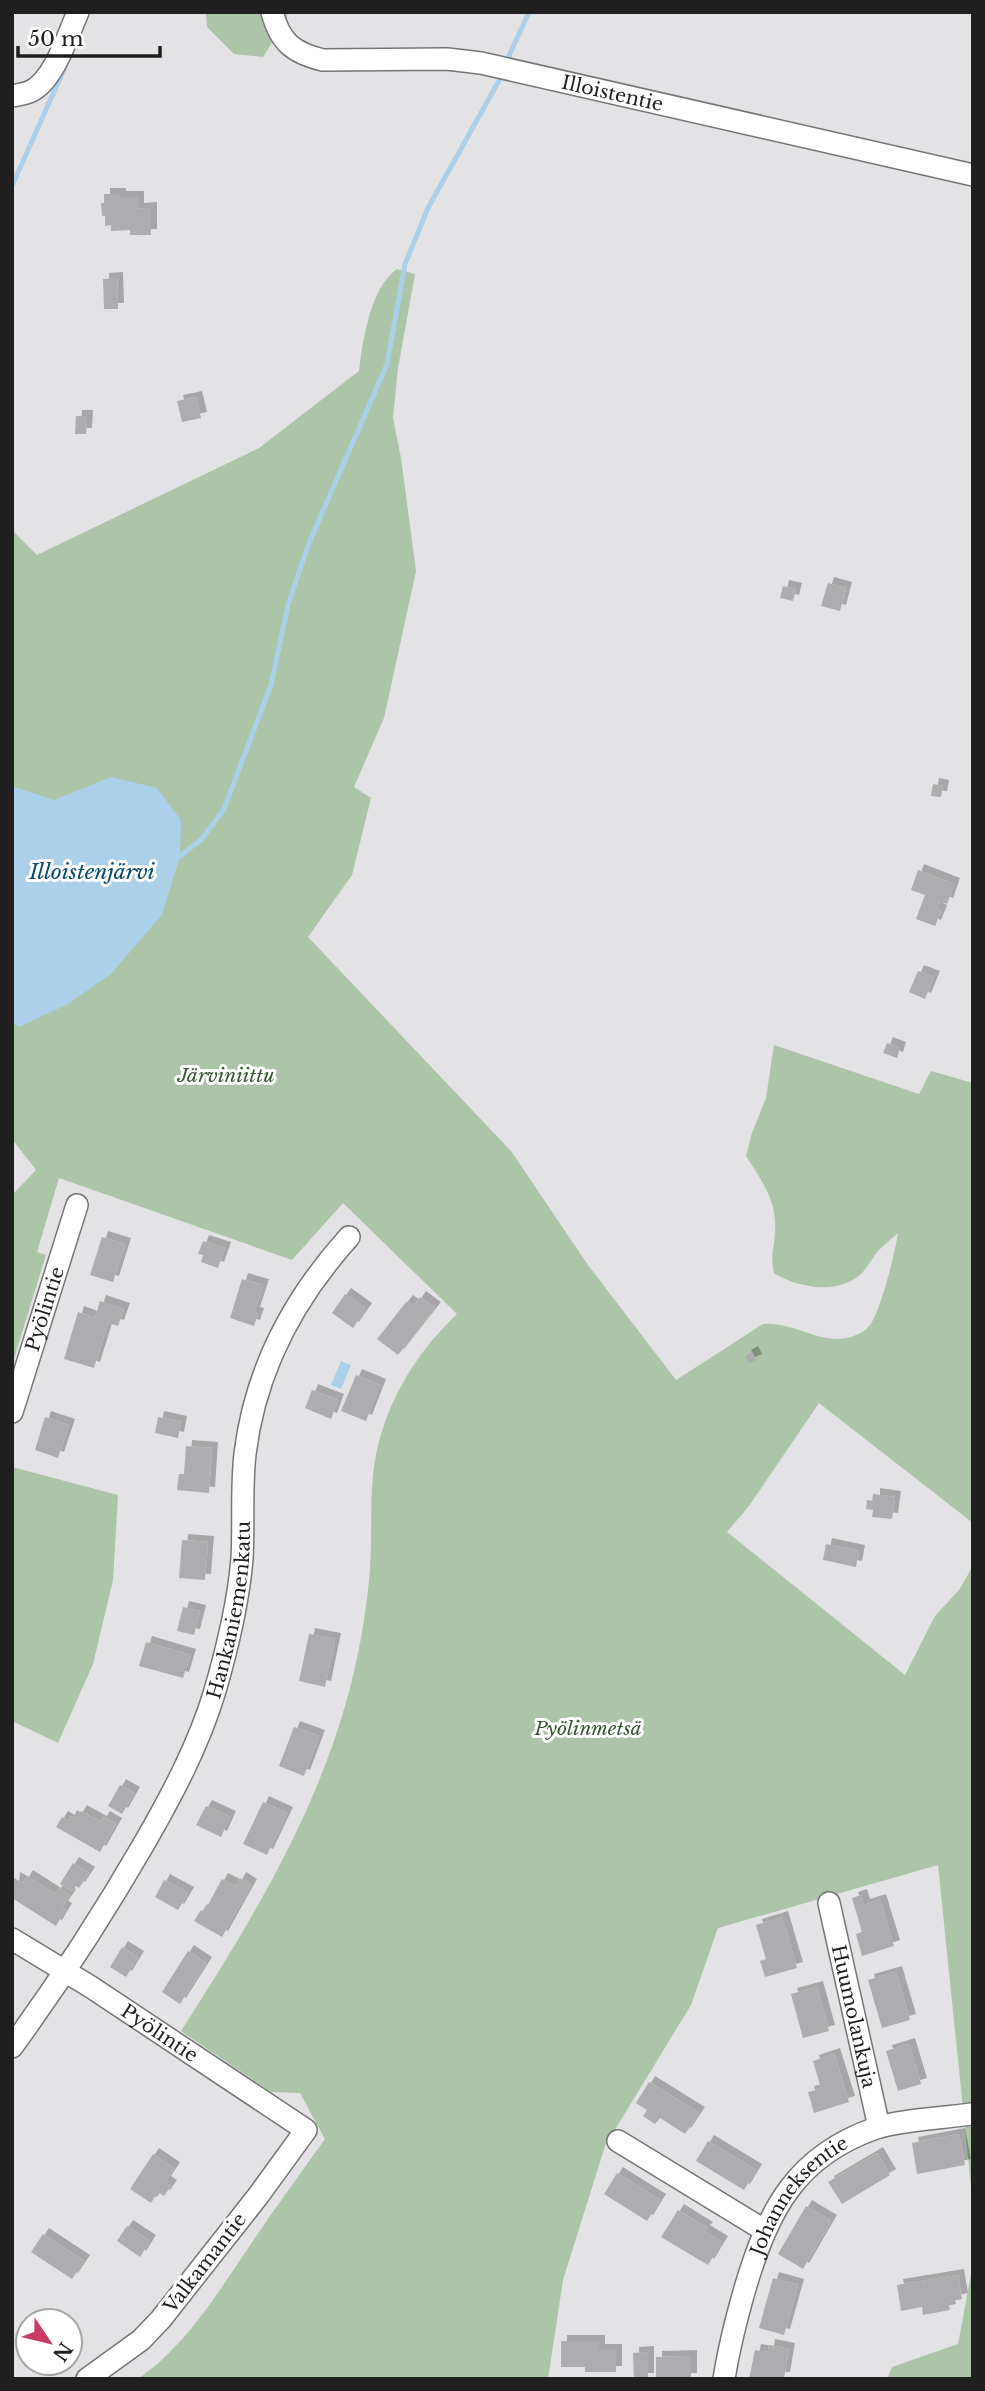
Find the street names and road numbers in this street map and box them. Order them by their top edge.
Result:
street label: Illoistentie [559,70,666,116]
street label: Pyölintie [20,1264,68,1354]
street label: Hankaniemenkatu [202,1521,254,1701]
street label: Huumolankuja [827,1942,882,2090]
street label: Pyölintie [117,1999,203,2067]
street label: Johanneksentie [744,2131,852,2261]
street label: Valkamantie [158,2208,251,2318]

